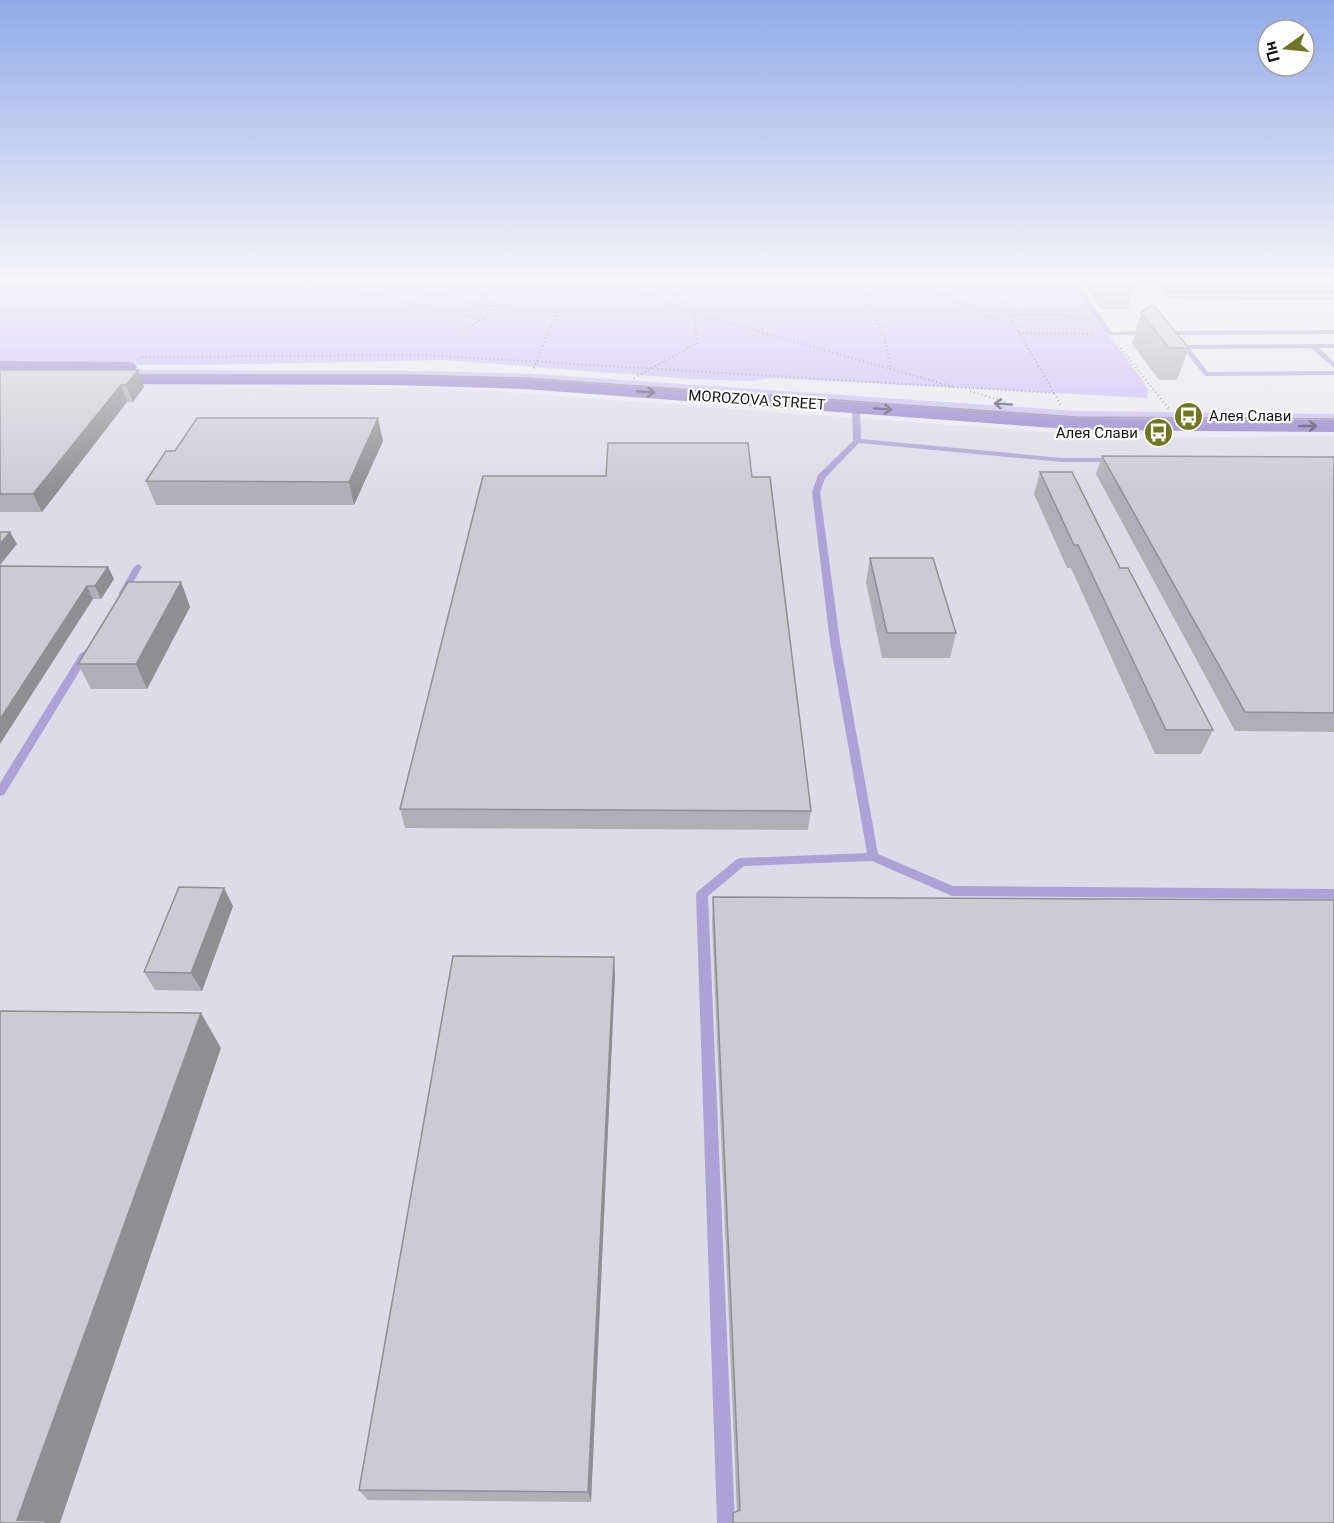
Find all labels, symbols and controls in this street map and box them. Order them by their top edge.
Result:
north arrow [1256,18,1316,78]
text: Пн [1260,39,1284,64]
street label: MOROZOVA STREET [688,386,826,414]
one-way arrow [636,387,656,398]
one-way arrow [993,398,1013,409]
bus stop icon: Алея Слави [1172,400,1204,432]
one-way arrow [872,404,892,415]
place label: Алея Слави [1209,407,1291,425]
bus stop icon: Aлея Слави [1143,417,1175,449]
one-way arrow [1297,420,1317,432]
place label: Aлея Слави [1056,424,1138,442]

